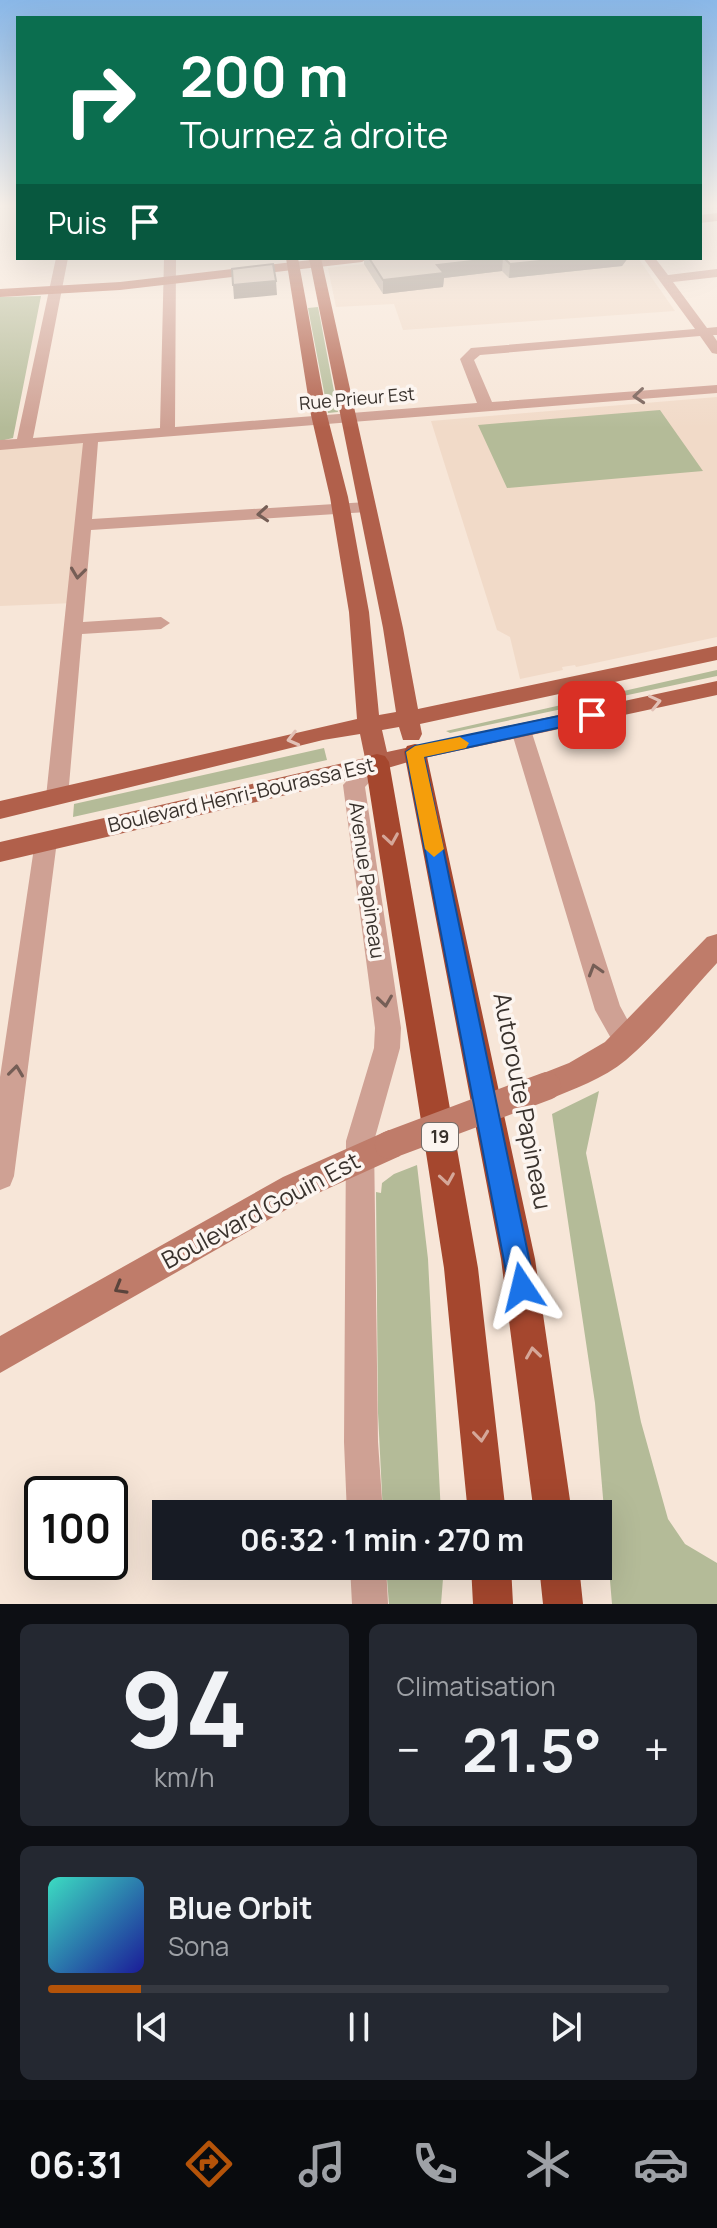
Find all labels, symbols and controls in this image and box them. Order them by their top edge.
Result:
text: 200 m [180,37,349,114]
icon: right [48,48,152,152]
text: Tournez à droite [180,110,448,159]
icon: arrive [123,200,167,244]
text: Puis [48,202,107,243]
street label: Rue Prieur Est [298,381,416,415]
one-way arrow [632,387,645,404]
one-way arrow [256,505,269,522]
one-way arrow [69,567,86,580]
pin [558,681,626,749]
icon: arrive [570,693,614,737]
one-way arrow [648,694,662,711]
one-way arrow [287,730,301,747]
street label: Boulevard Henri-Bourassa Est [105,751,377,838]
street label: Avenue Papineau [343,800,392,960]
one-way arrow [381,832,398,846]
one-way arrow [589,964,605,978]
street label: Autoroute Papineau [486,989,561,1212]
one-way arrow [376,994,393,1007]
one-way arrow [7,1064,24,1078]
road number: 19 [422,1123,458,1151]
street label: Boulevard Gouin Est [155,1143,365,1276]
one-way arrow [438,1172,455,1185]
position arrow [480,1245,564,1329]
one-way arrow [114,1278,129,1294]
one-way arrow [525,1347,542,1360]
one-way arrow [472,1430,489,1443]
speed limit sign: 100 [24,1476,128,1580]
text: 06:32 · 1 min · 270 m [240,1519,524,1560]
text: 94 [120,1636,248,1778]
text: Climatisation [397,1668,556,1704]
text: 21.5° [462,1708,602,1790]
text: − [397,1719,420,1779]
text: + [644,1719,669,1779]
text: km/h [154,1759,214,1795]
text: Blue Orbit [168,1887,313,1928]
text: Sona [168,1928,229,1964]
icon: previous [130,2005,174,2049]
icon: pause [337,2005,381,2049]
icon: next [544,2005,588,2049]
icon: directions [181,2136,237,2192]
icon: music [294,2136,350,2192]
icon: phone [407,2136,463,2192]
icon: climate [520,2136,576,2192]
icon: car [633,2136,689,2192]
text: 06:31 [28,2140,124,2189]

